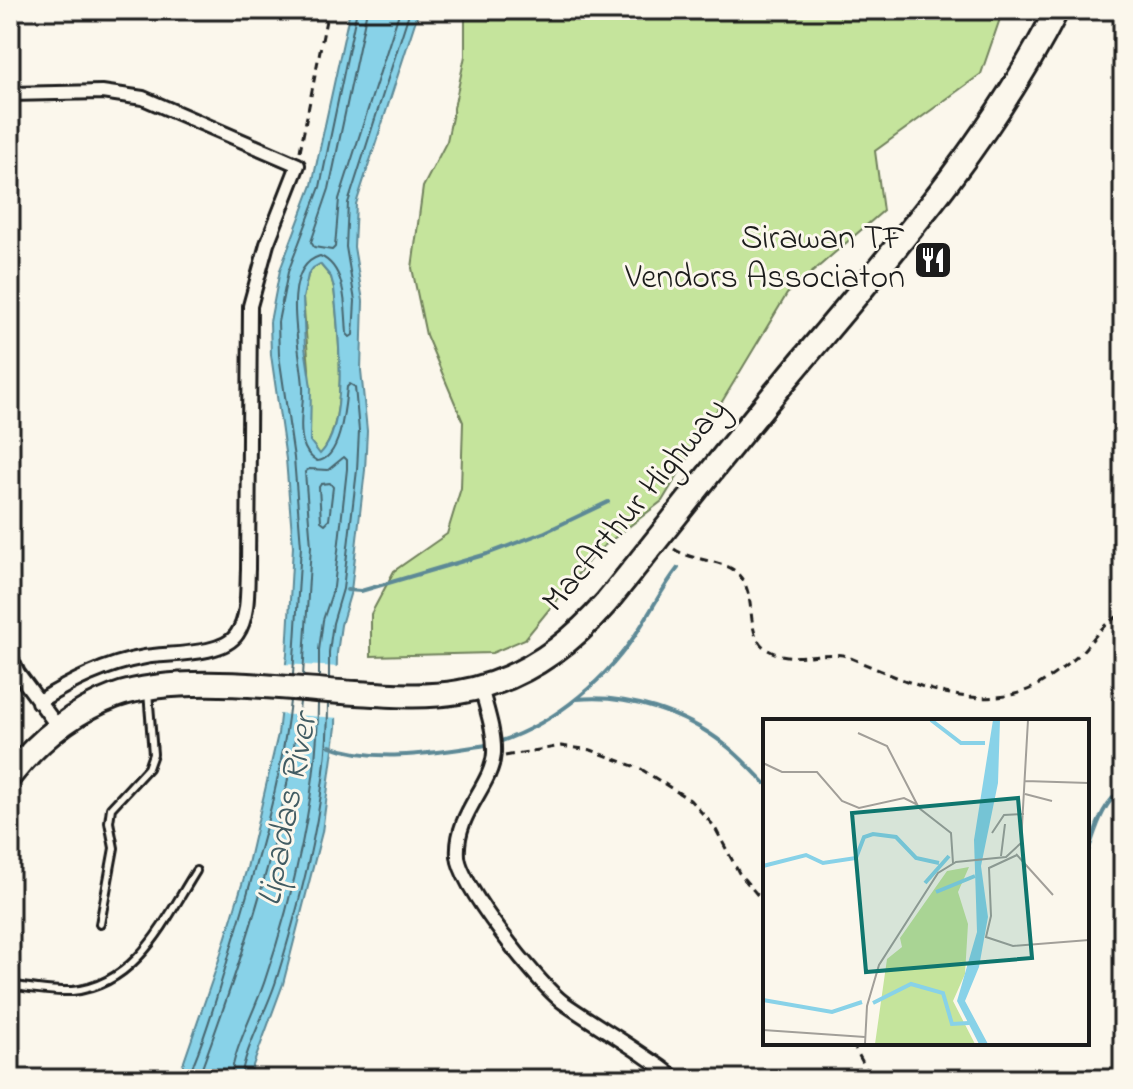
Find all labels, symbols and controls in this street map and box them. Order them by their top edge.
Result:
place label: Sirawan TF Vendors Associaton [624,215,905,304]
restaurant icon: Sirawan TF Vendors Associaton [912,239,954,281]
street label: MacArthur Highway [531,388,741,624]
water label: Lipadas River [244,706,334,911]
inset map [763,719,1089,1045]

